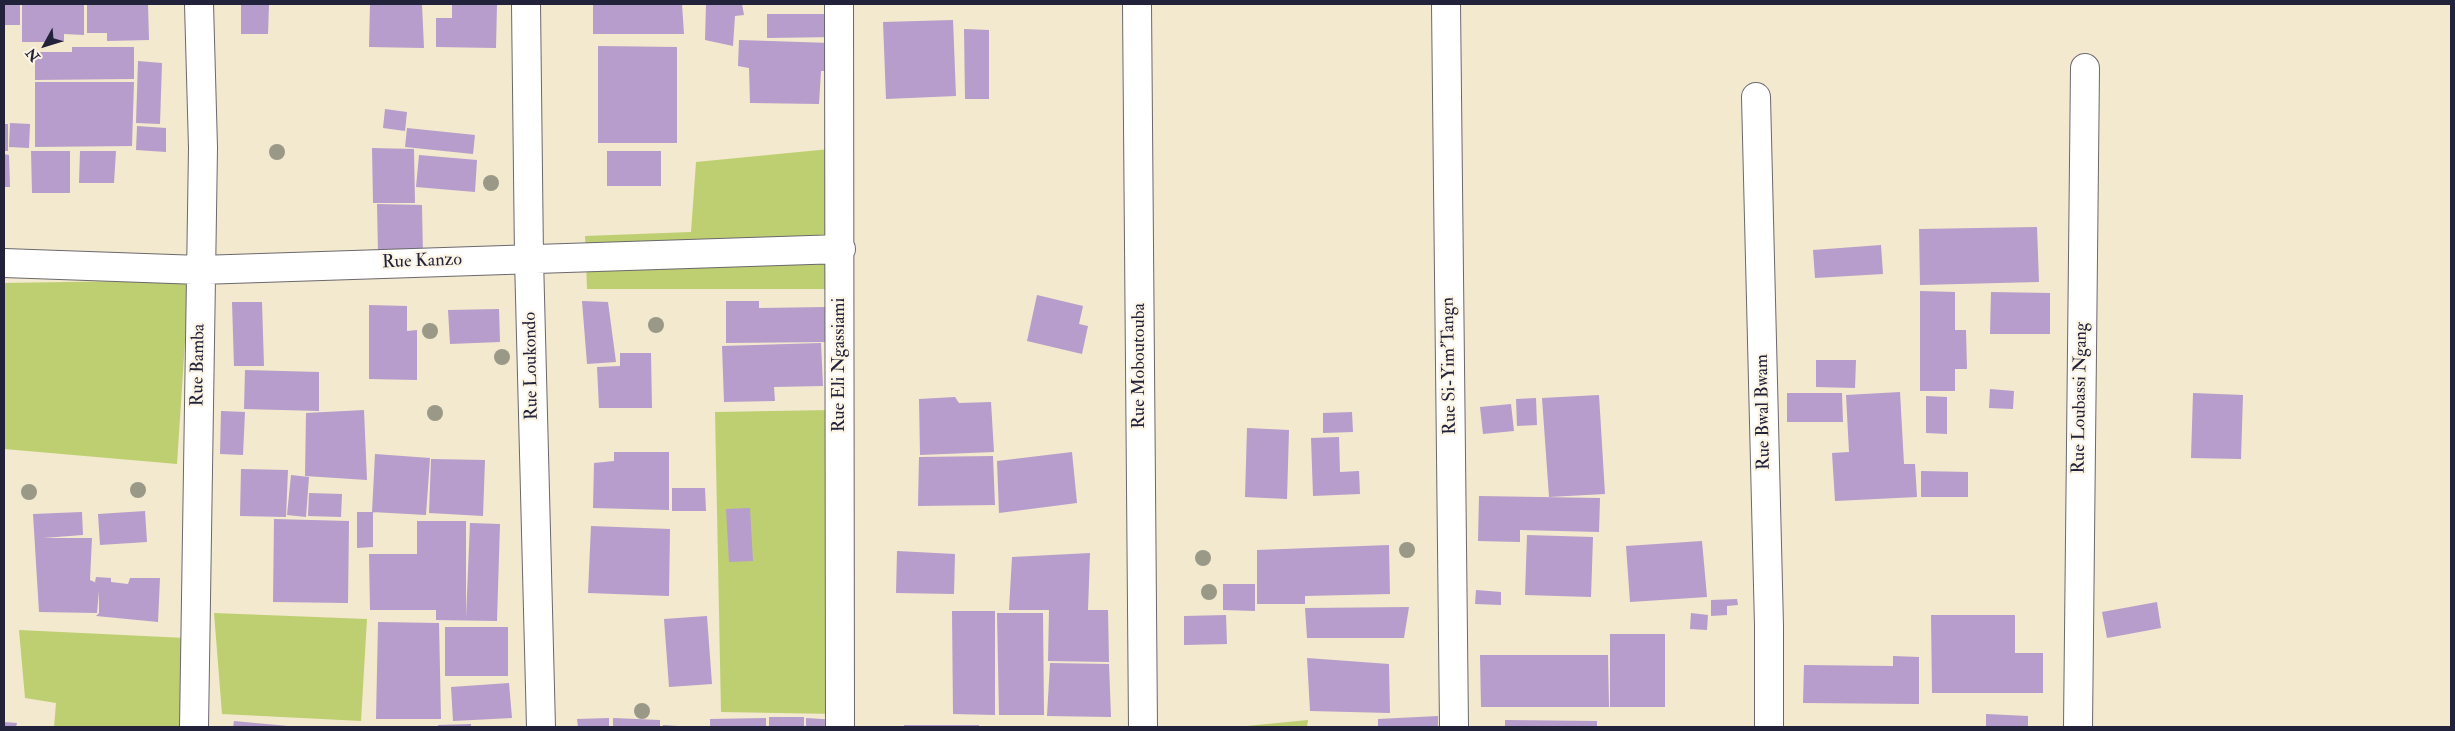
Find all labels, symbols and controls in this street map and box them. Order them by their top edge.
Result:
north arrow [20,20,70,70]
text: N [22,45,44,65]
street label: Rue Kanzo [382,250,462,274]
street label: Rue Si-Yim'Tangn [1438,297,1462,435]
street label: Rue Eli Ngassiami [829,298,851,432]
street label: Rue Moboutouba [1129,303,1151,429]
street label: Rue Loukondo [520,312,544,420]
street label: Rue Loubassi Ngang [2069,322,2093,474]
street label: Rue Bamba [187,324,211,406]
street label: Rue Bwal Bwam [1752,354,1776,470]

